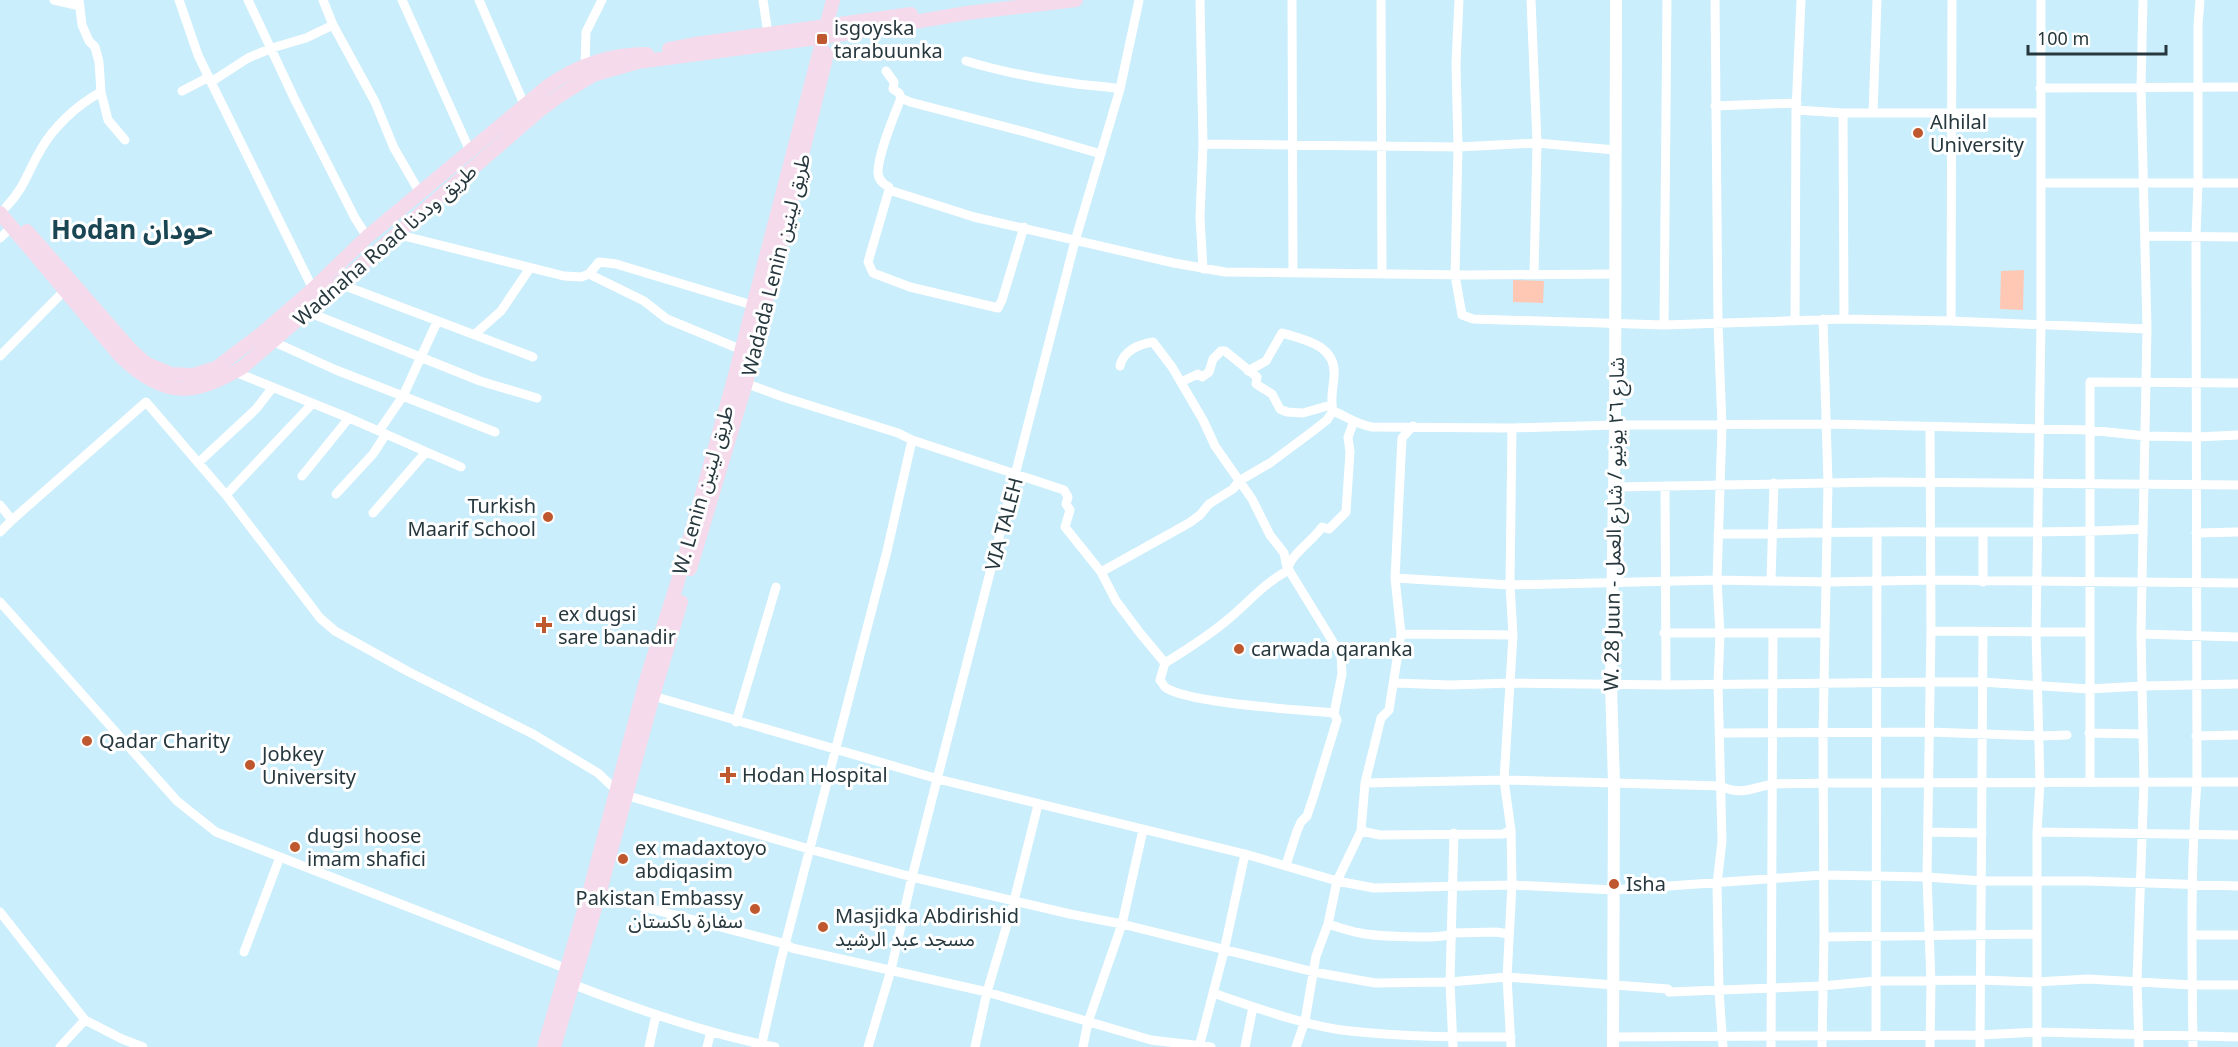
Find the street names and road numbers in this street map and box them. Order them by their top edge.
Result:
street label: Wadada Lenin طريق لينين [729,149,825,381]
street label: Wadnaha Road طريق وددنا [283,153,488,339]
street label: W. 28 Juun - شارع ٢٦ يونيو / شارع العمل [1591,357,1639,691]
street label: W. Lenin طريق لينين [660,400,748,580]
street label: VIA TALEH [972,473,1038,576]

